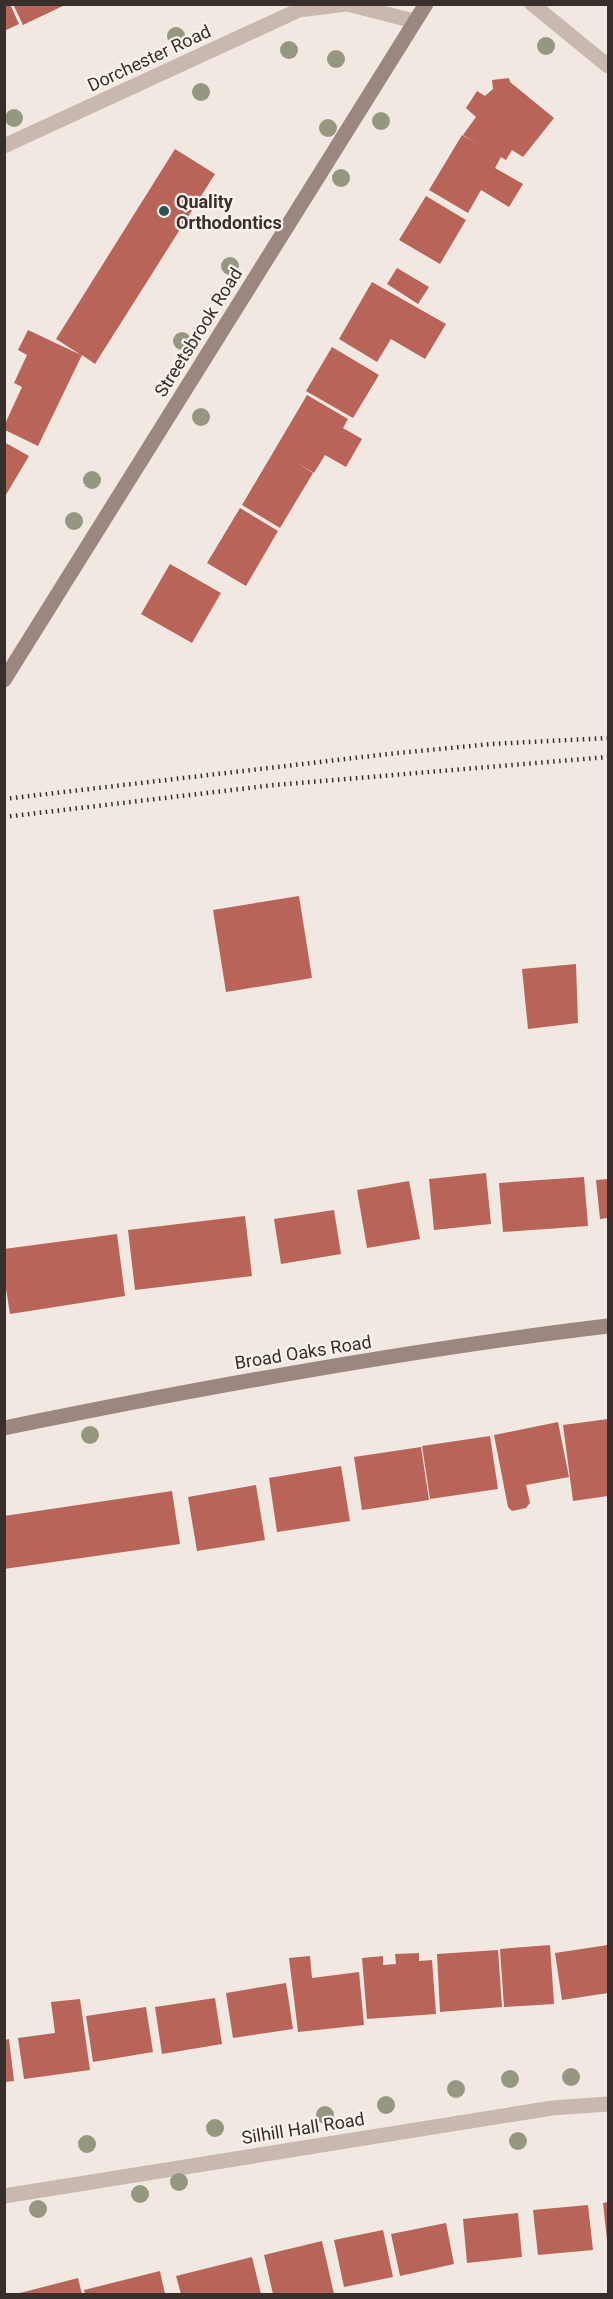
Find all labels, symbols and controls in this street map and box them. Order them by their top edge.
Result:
street label: Dorchester Road [84,20,214,96]
place label: Quality Orthodontics [176,191,282,233]
marker: Quality Orthodontics [157,204,171,218]
street label: Streetsbrook Road [150,264,246,400]
street label: Broad Oaks Road [233,1331,373,1373]
street label: Silhill Hall Road [240,2108,366,2148]

